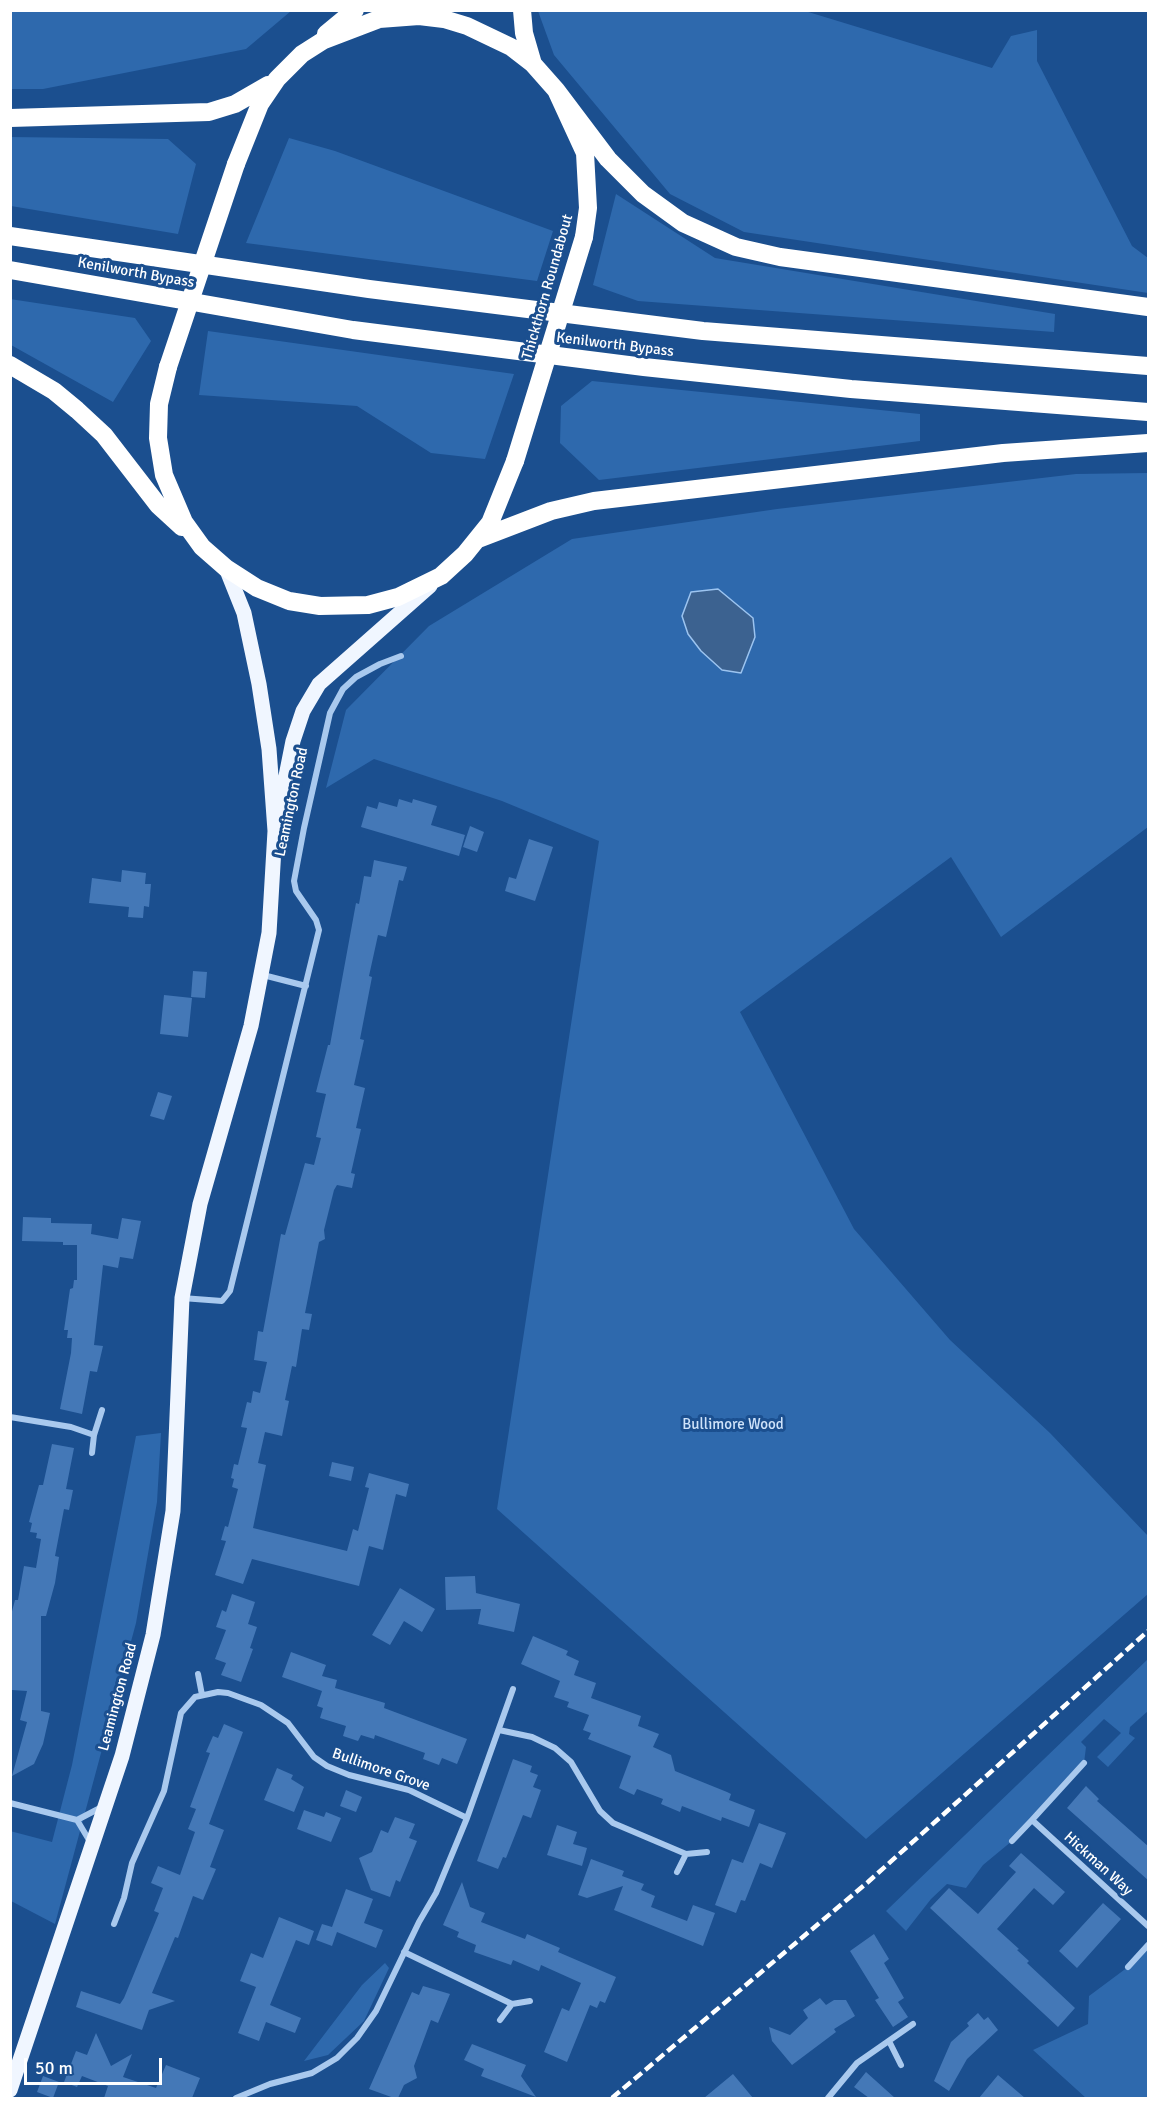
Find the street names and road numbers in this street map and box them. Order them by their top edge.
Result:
street label: Thickthorn Roundabout [519,212,577,362]
street label: Kenilworth Bypass [76,254,196,292]
street label: Kenilworth Bypass [555,329,675,361]
street label: Leamington Road [272,746,312,858]
street label: Leamington Road [95,1641,141,1753]
street label: Bullimore Grove [330,1745,432,1795]
street label: Hickman Way [1060,1828,1136,1900]

